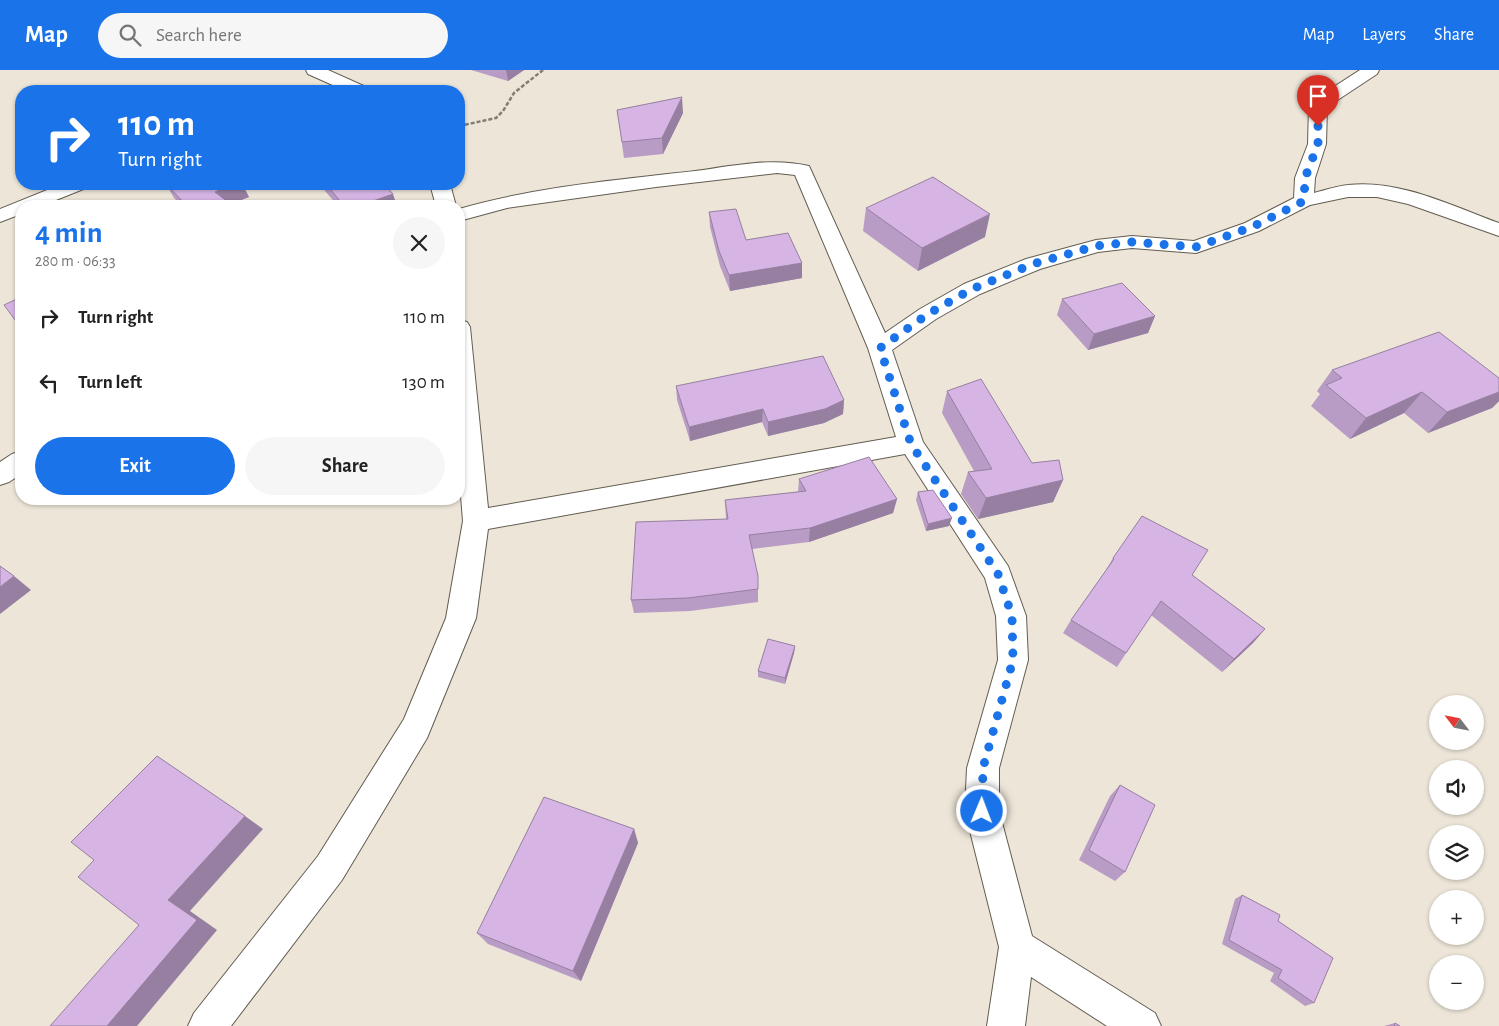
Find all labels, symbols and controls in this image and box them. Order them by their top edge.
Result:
search box [98,13,448,58]
icon: search [116,21,144,49]
text: Map [25,23,68,47]
text: Search here [156,26,242,45]
text: Map [1303,26,1334,44]
text: Layers [1362,26,1406,44]
text: Share [1434,26,1474,44]
pin [1297,75,1339,126]
icon: arrive [1304,82,1332,110]
icon: right [35,105,100,170]
text: 110 m [118,107,195,142]
text: Turn right [118,148,202,170]
button: close [393,217,445,269]
text: 4 min [35,218,103,248]
text: 280 m · 06:33 [35,253,116,269]
icon: right [35,304,63,332]
text: Turn right [78,308,153,327]
text: 110 m [404,308,445,327]
icon: left [35,369,63,397]
text: Turn left [78,373,142,392]
text: 130 m [402,373,445,392]
button: Exit [35,437,235,495]
button: Share [245,437,445,495]
north arrow [1429,695,1484,750]
map controls [1429,695,1484,1010]
button: sound [1429,760,1484,815]
position arrow [955,784,1007,836]
button: layers [1429,825,1484,880]
button: + [1429,890,1484,945]
button: − [1429,955,1484,1010]

